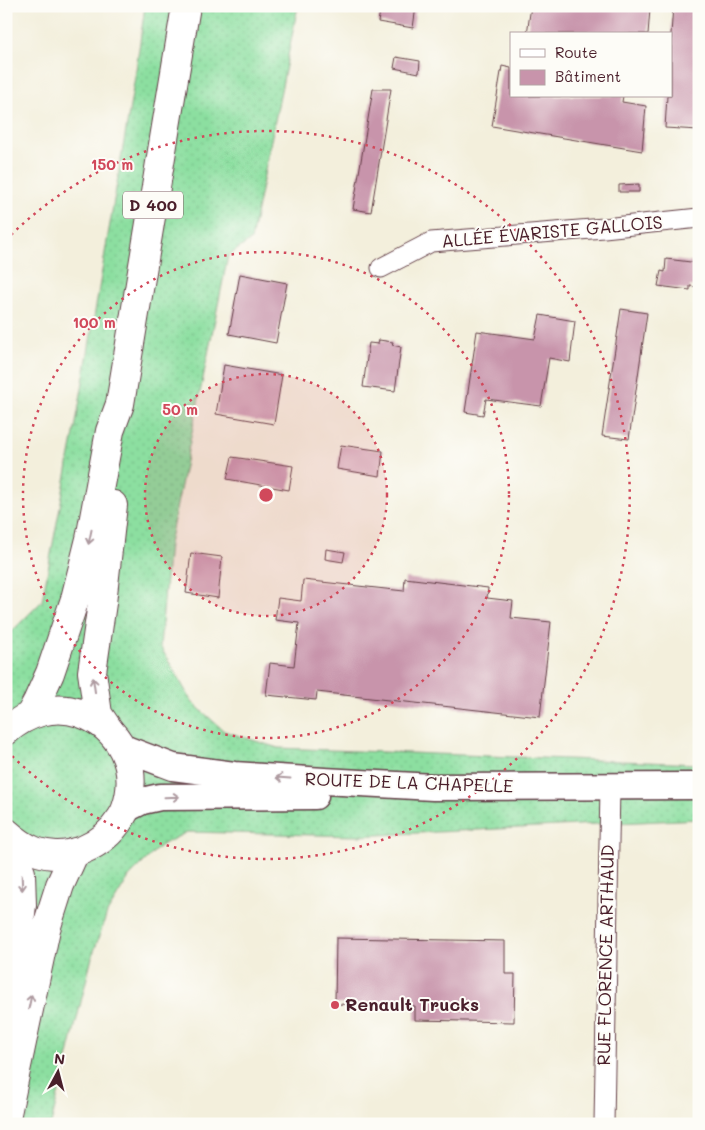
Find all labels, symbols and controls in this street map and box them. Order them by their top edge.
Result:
legend [510,32,672,98]
text: Route [555,42,598,62]
text: Bâtiment [555,66,621,86]
text: 150 m [91,154,133,174]
road number: D 400 [123,192,183,218]
street label: ALLÉE ÉVARISTE GALLOIS [440,209,664,253]
text: 100 m [72,312,116,332]
text: 50 m [162,399,198,419]
centre of rings [257,486,275,504]
one-way arrow [85,528,94,544]
one-way arrow [89,677,99,693]
street label: ROUTE DE LA CHAPELLE [304,766,514,798]
one-way arrow [275,774,291,783]
one-way arrow [164,792,180,802]
street label: RUE FLORENCE ARTHAUD [591,844,619,1066]
one-way arrow [17,874,26,890]
place label: Renault Trucks [345,992,479,1016]
one-way arrow [26,994,35,1010]
marker: Renault Trucks [329,999,341,1011]
north arrow [32,1048,82,1098]
text: N [53,1049,66,1069]

